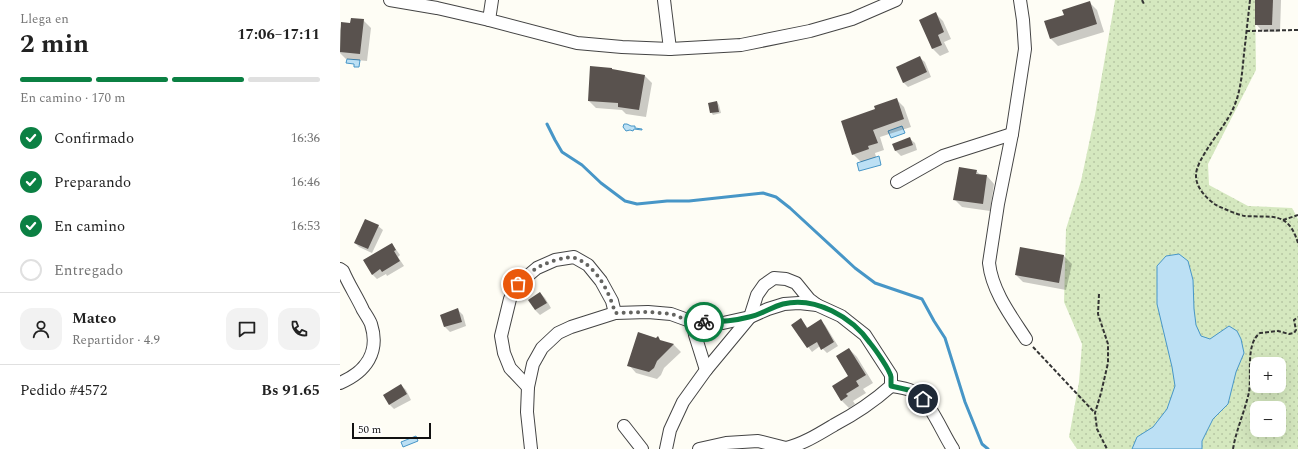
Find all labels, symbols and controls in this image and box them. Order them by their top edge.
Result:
text: Llega en [20,9,69,29]
text: 17:06–17:11 [237,23,320,46]
text: 2 min [20,24,89,64]
text: En camino · 170 m [20,88,125,108]
icon: check [20,127,42,149]
text: Confirmado [54,127,134,150]
text: 16:36 [291,128,320,148]
icon: check [20,171,42,193]
text: Preparando [54,171,131,194]
text: 16:46 [291,172,320,192]
icon: check [20,215,42,237]
text: En camino [54,215,125,238]
text: 16:53 [291,216,320,236]
text: Entregado [54,259,123,282]
pin [501,267,535,301]
icon: bag [507,273,529,295]
courier [684,302,724,342]
text: Mateo [72,307,116,330]
button: person [20,308,62,350]
button: chat [226,308,268,350]
button: phone [278,308,320,350]
icon: bike [693,311,715,333]
text: Repartidor · 4.9 [72,330,160,350]
map controls [1250,357,1286,437]
button: + [1250,357,1286,393]
text: Pedido #4572 [20,379,107,402]
text: Bs 91.65 [261,379,320,402]
pin [906,382,940,416]
icon: home [912,388,934,410]
button: − [1250,401,1286,437]
scale bar [352,421,431,440]
text: 50 m [358,421,381,438]

